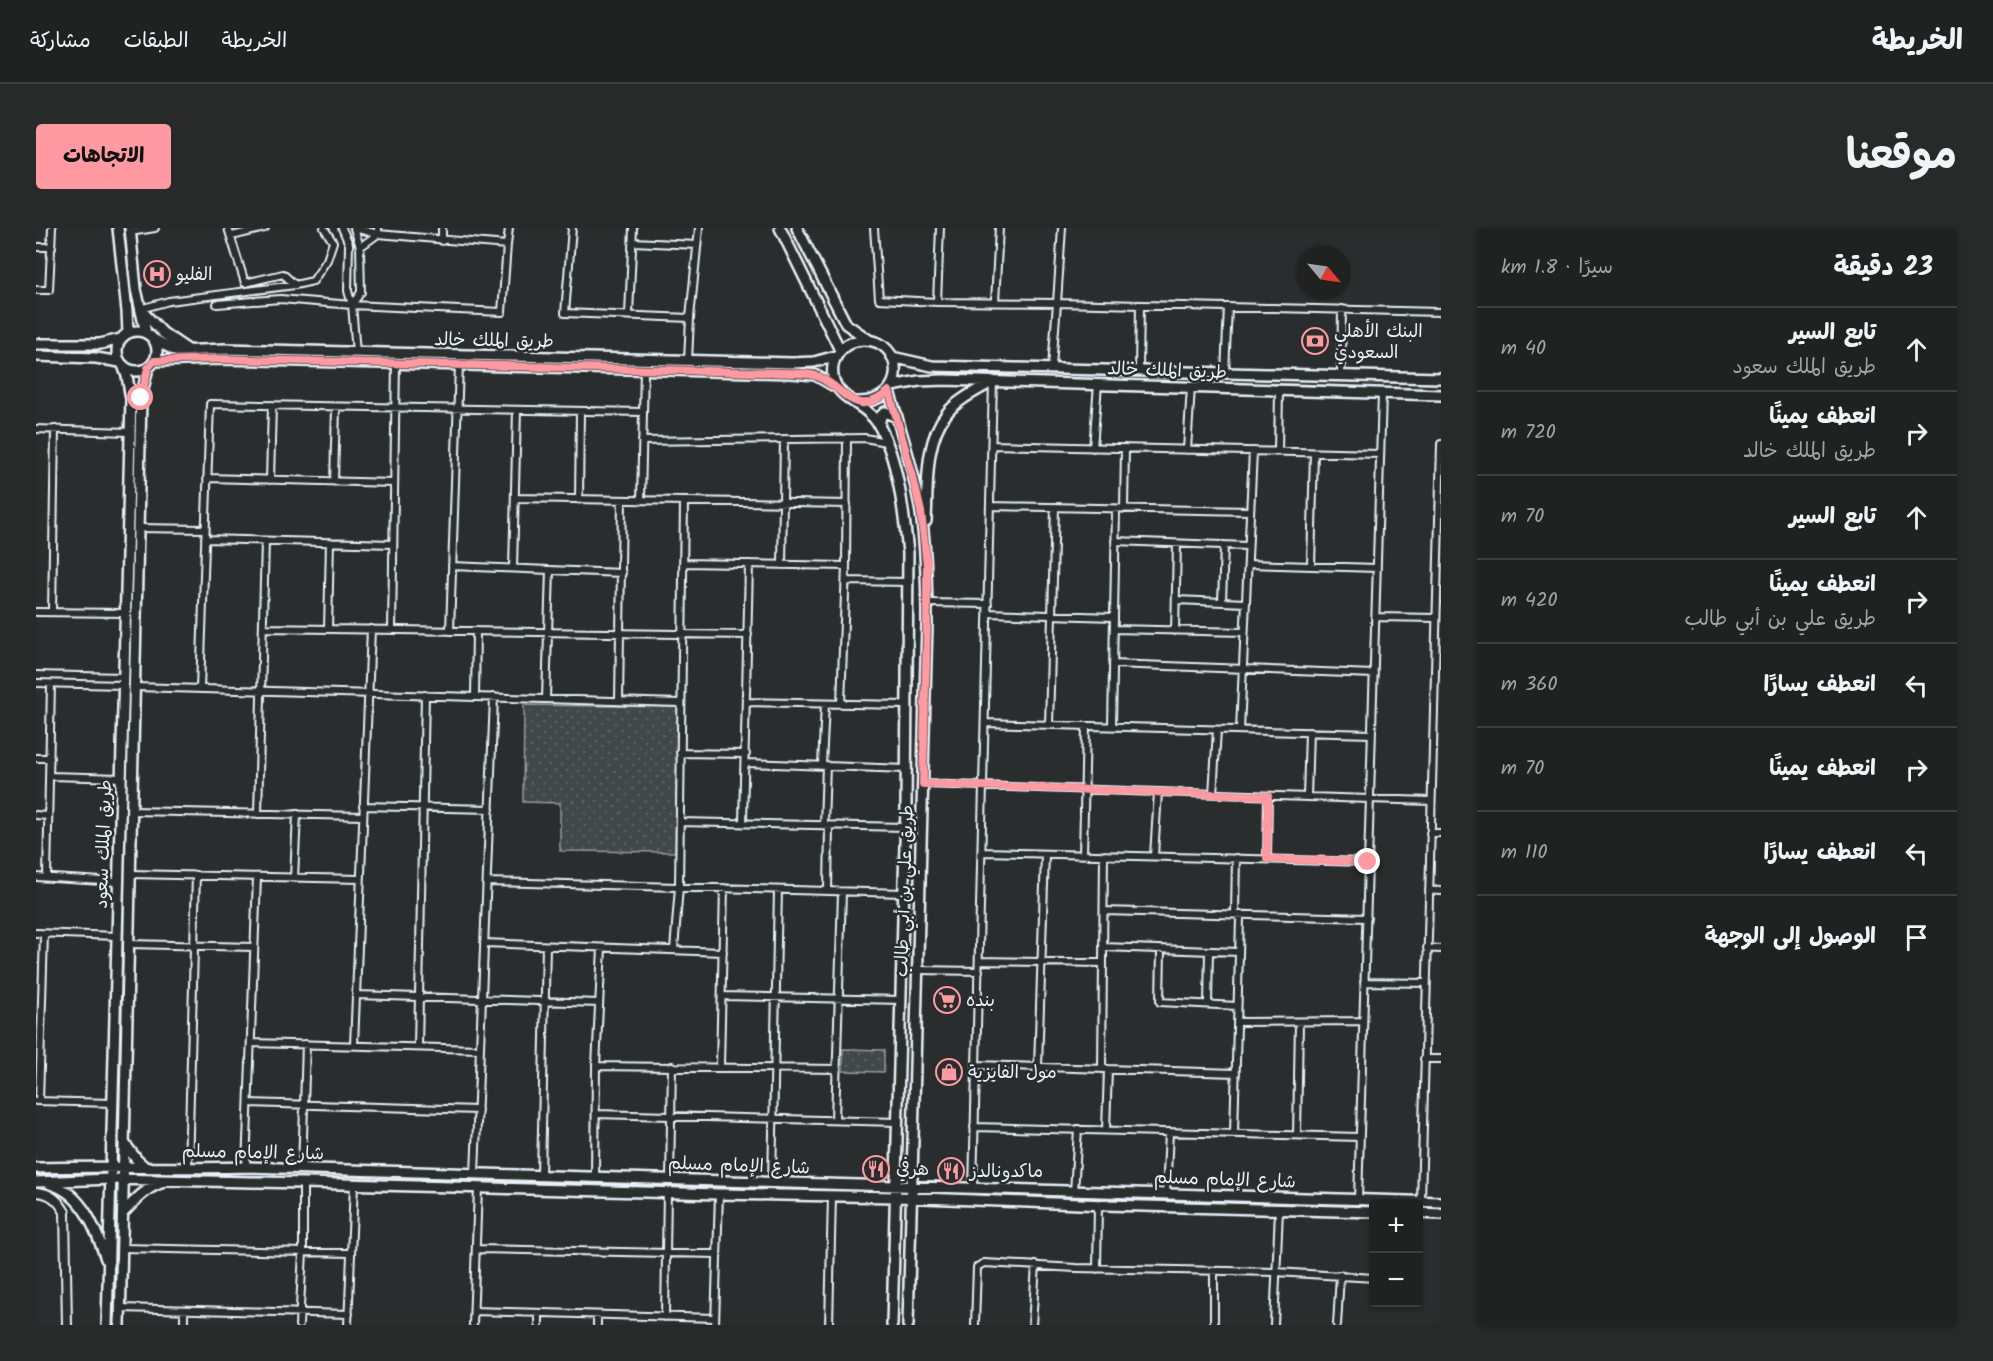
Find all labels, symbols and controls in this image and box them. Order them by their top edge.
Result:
text: الخريطة [1872,19,1963,64]
text: مشاركة [30,25,91,58]
text: الطبقات [124,25,189,58]
text: الخريطة [222,25,287,58]
text: موقعنا [1846,123,1957,190]
button: الاتجاهات [36,124,171,189]
north arrow [1297,246,1351,300]
text: 23 دقيقة [1834,247,1933,289]
text: سيرًا · 1.8 km [1501,252,1613,284]
hospital icon: الفليو [142,259,172,289]
place label: الفليو [175,261,212,290]
text: تابع السير [1789,316,1876,351]
place label: البنك الأهلي السعودي [1334,318,1423,368]
street label: طريق الملك خالد [434,326,554,357]
bank icon: البنك الأهلي السعودي [1300,326,1330,356]
text: 40 m [1501,333,1546,365]
icon: ahead [1900,333,1933,366]
text: طريق الملك سعود [1733,352,1876,384]
street label: طريق الملك خالد [1107,355,1227,388]
route start [127,384,153,410]
text: انعطف يمينًا [1769,400,1876,435]
text: 720 m [1501,417,1556,449]
icon: right [1900,417,1933,450]
text: طريق الملك خالد [1743,436,1876,468]
text: تابع السير [1789,500,1876,535]
text: 70 m [1501,501,1544,533]
icon: ahead [1900,501,1933,534]
text: انعطف يمينًا [1769,568,1876,603]
text: 420 m [1501,585,1558,617]
icon: right [1900,585,1933,618]
text: طريق علي بن أبي طالب [1685,604,1876,636]
text: انعطف يسارًا [1764,668,1876,703]
text: 360 m [1501,669,1558,701]
icon: left [1900,669,1933,702]
text: انعطف يمينًا [1769,752,1876,787]
text: 70 m [1501,753,1544,785]
icon: right [1900,753,1933,786]
street label: طريق الملك سعود [88,779,121,909]
street label: طريق علي بن أبي طالب [888,804,923,978]
text: انعطف يسارًا [1764,836,1876,871]
text: 110 m [1501,837,1548,869]
icon: left [1900,837,1933,870]
route end [1354,848,1380,874]
text: الوصول إلى الوجهة [1704,920,1876,955]
icon: arrive [1900,921,1933,954]
supermarket icon: بنده [932,985,962,1015]
place label: بنده [966,987,995,1016]
shop icon: مول الفايزية [934,1057,964,1087]
place label: مول الفايزية [968,1059,1057,1088]
street label: شارع الإمام مسلم [182,1138,324,1169]
street label: شارع الإمام مسلم [667,1150,810,1183]
restaurant icon: هرفي [861,1154,891,1184]
place label: هرفي [896,1156,929,1185]
restaurant icon: ماكدونالدز [936,1156,966,1186]
place label: ماكدونالدز [968,1158,1043,1187]
street label: شارع الإمام مسلم [1153,1164,1296,1197]
map controls [1369,1199,1423,1307]
button: + [1369,1199,1423,1253]
button: − [1369,1253,1423,1307]

